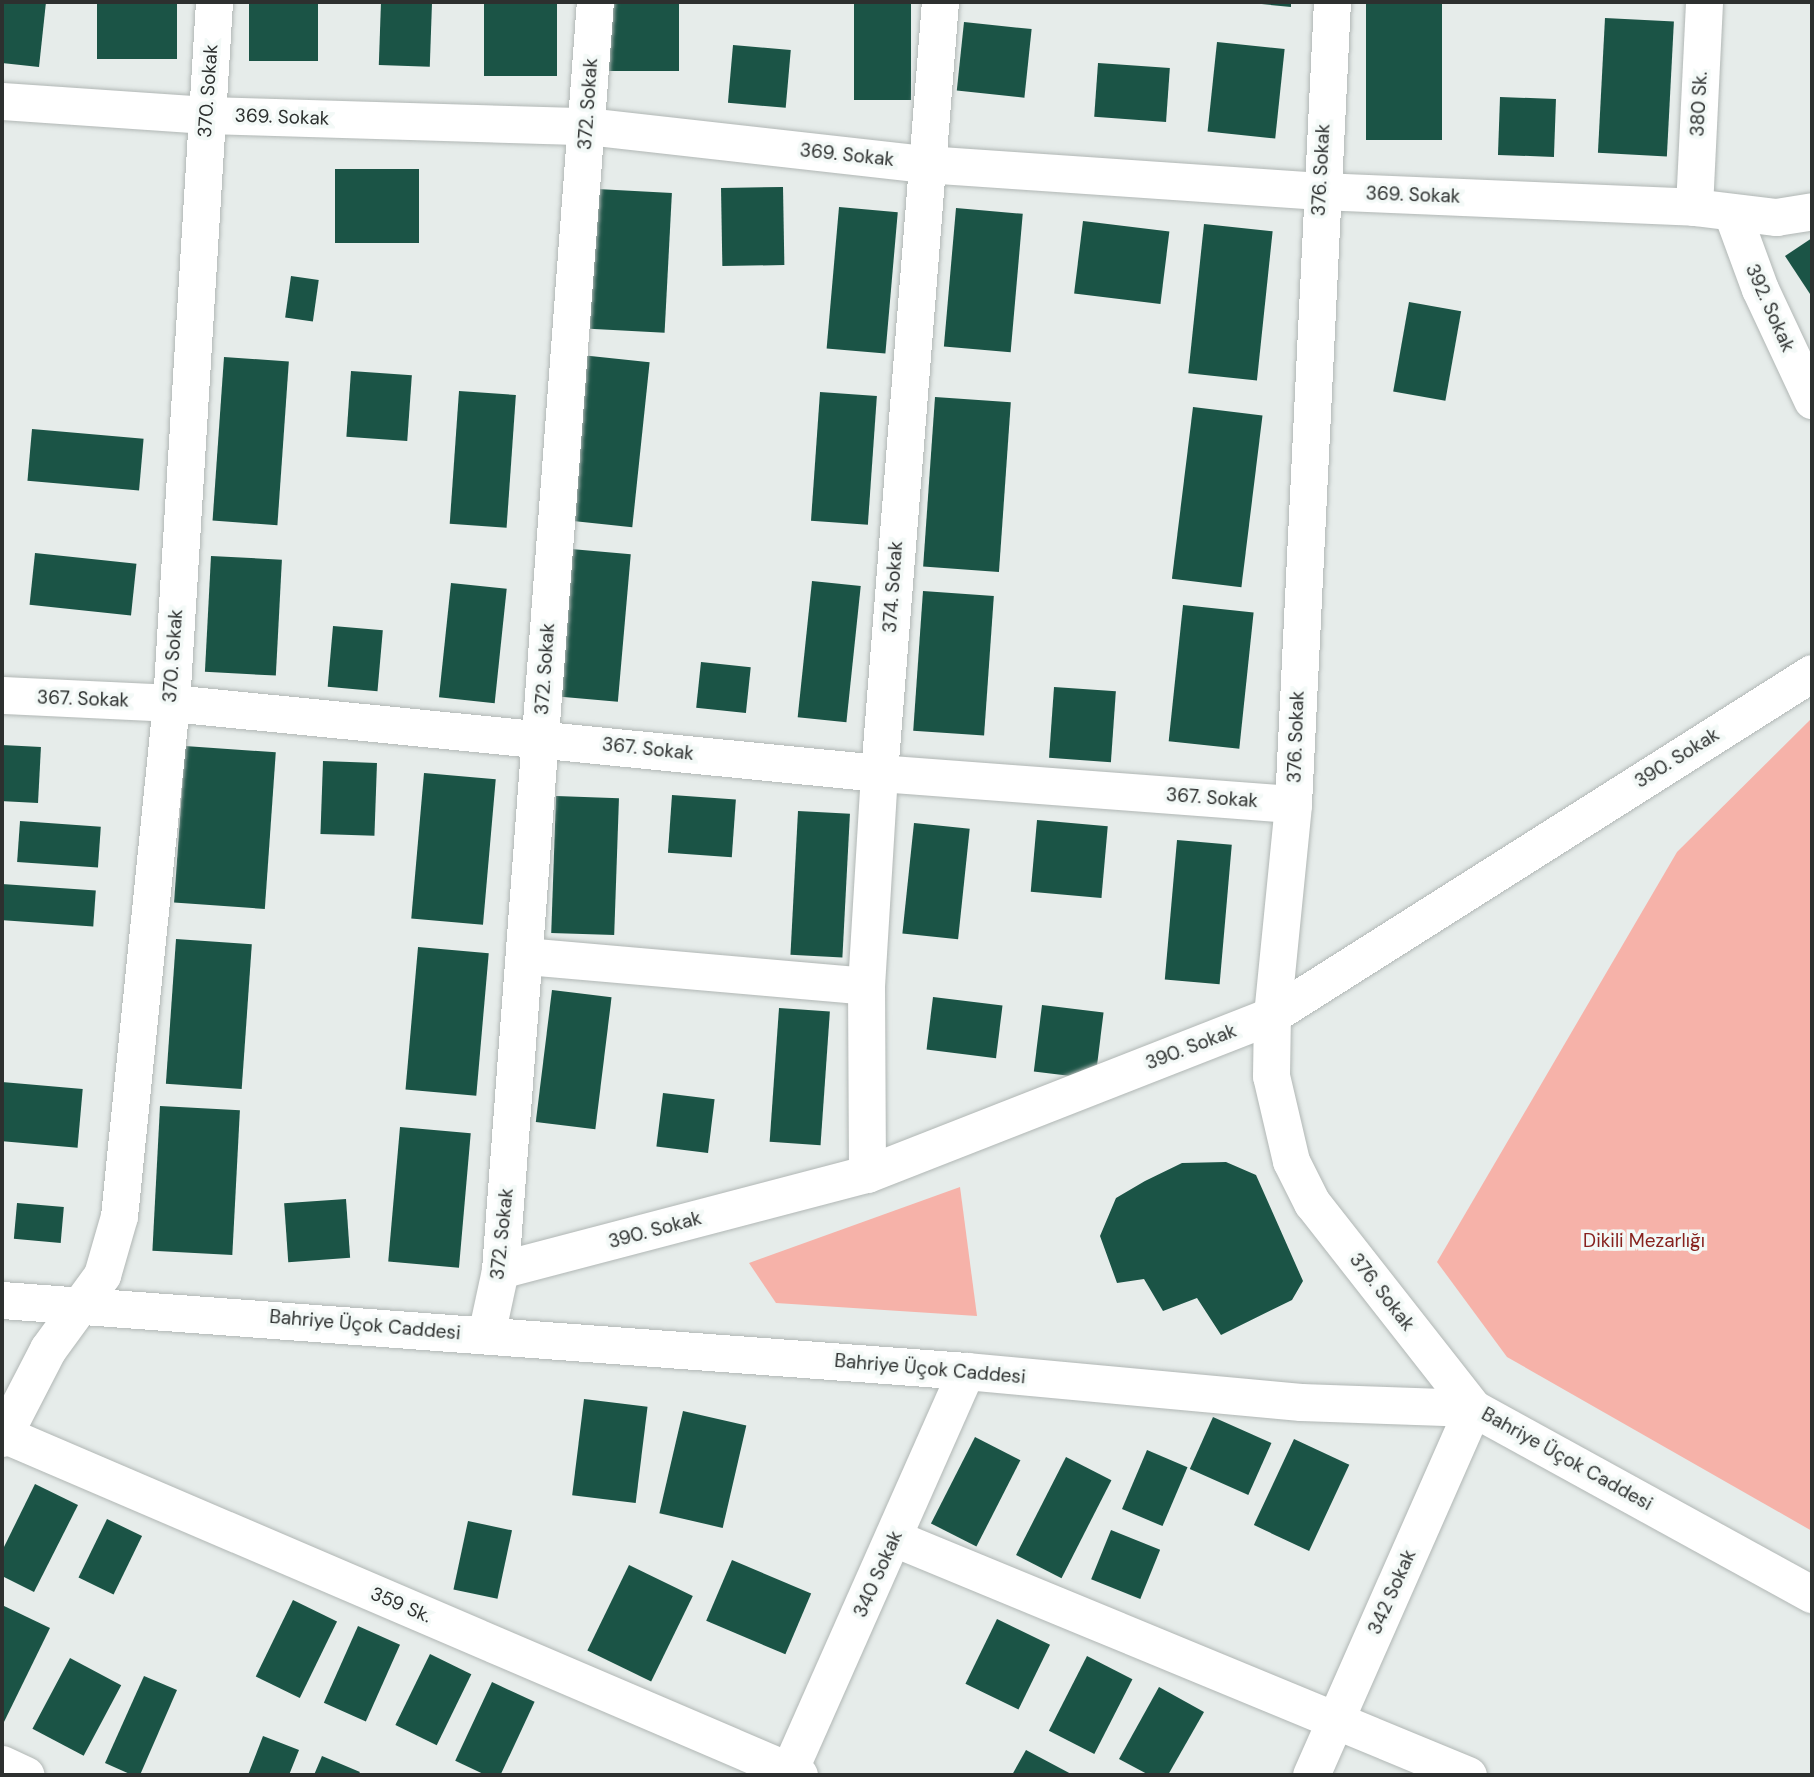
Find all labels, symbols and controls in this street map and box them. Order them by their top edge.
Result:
street label: 370. Sokak [193,44,223,138]
street label: 372. Sokak [573,57,603,151]
street label: 380 Sk. [1686,71,1712,137]
street label: 369. Sokak [234,104,330,130]
street label: 376. Sokak [1307,123,1335,217]
street label: 369. Sokak [799,139,895,171]
street label: 369. Sokak [1365,182,1461,208]
street label: 392. Sokak [1741,261,1799,355]
street label: 374. Sokak [878,540,908,634]
street label: 370. Sokak [158,609,188,703]
street label: 372. Sokak [530,622,560,716]
street label: 367. Sokak [37,686,129,712]
street label: 376. Sokak [1283,690,1309,784]
street label: 390. Sokak [1631,723,1723,793]
street label: 367. Sokak [601,733,695,765]
street label: 367. Sokak [1165,783,1259,813]
street label: 390. Sokak [1142,1019,1240,1075]
street label: 372. Sokak [486,1187,518,1281]
street label: 390. Sokak [606,1207,704,1253]
park label: Dikili Mezarlığı [1583,1230,1705,1252]
street label: 376. Sokak [1345,1249,1419,1335]
street label: Bahriye Üçok Caddesi [269,1305,461,1345]
street label: Bahriye Üçok Caddesi [834,1349,1026,1389]
street label: Bahriye Üçok Caddesi [1478,1403,1656,1515]
street label: 340 Sokak [849,1527,907,1621]
street label: 342 Sokak [1363,1546,1421,1638]
street label: 359 Sk. [367,1582,435,1628]

